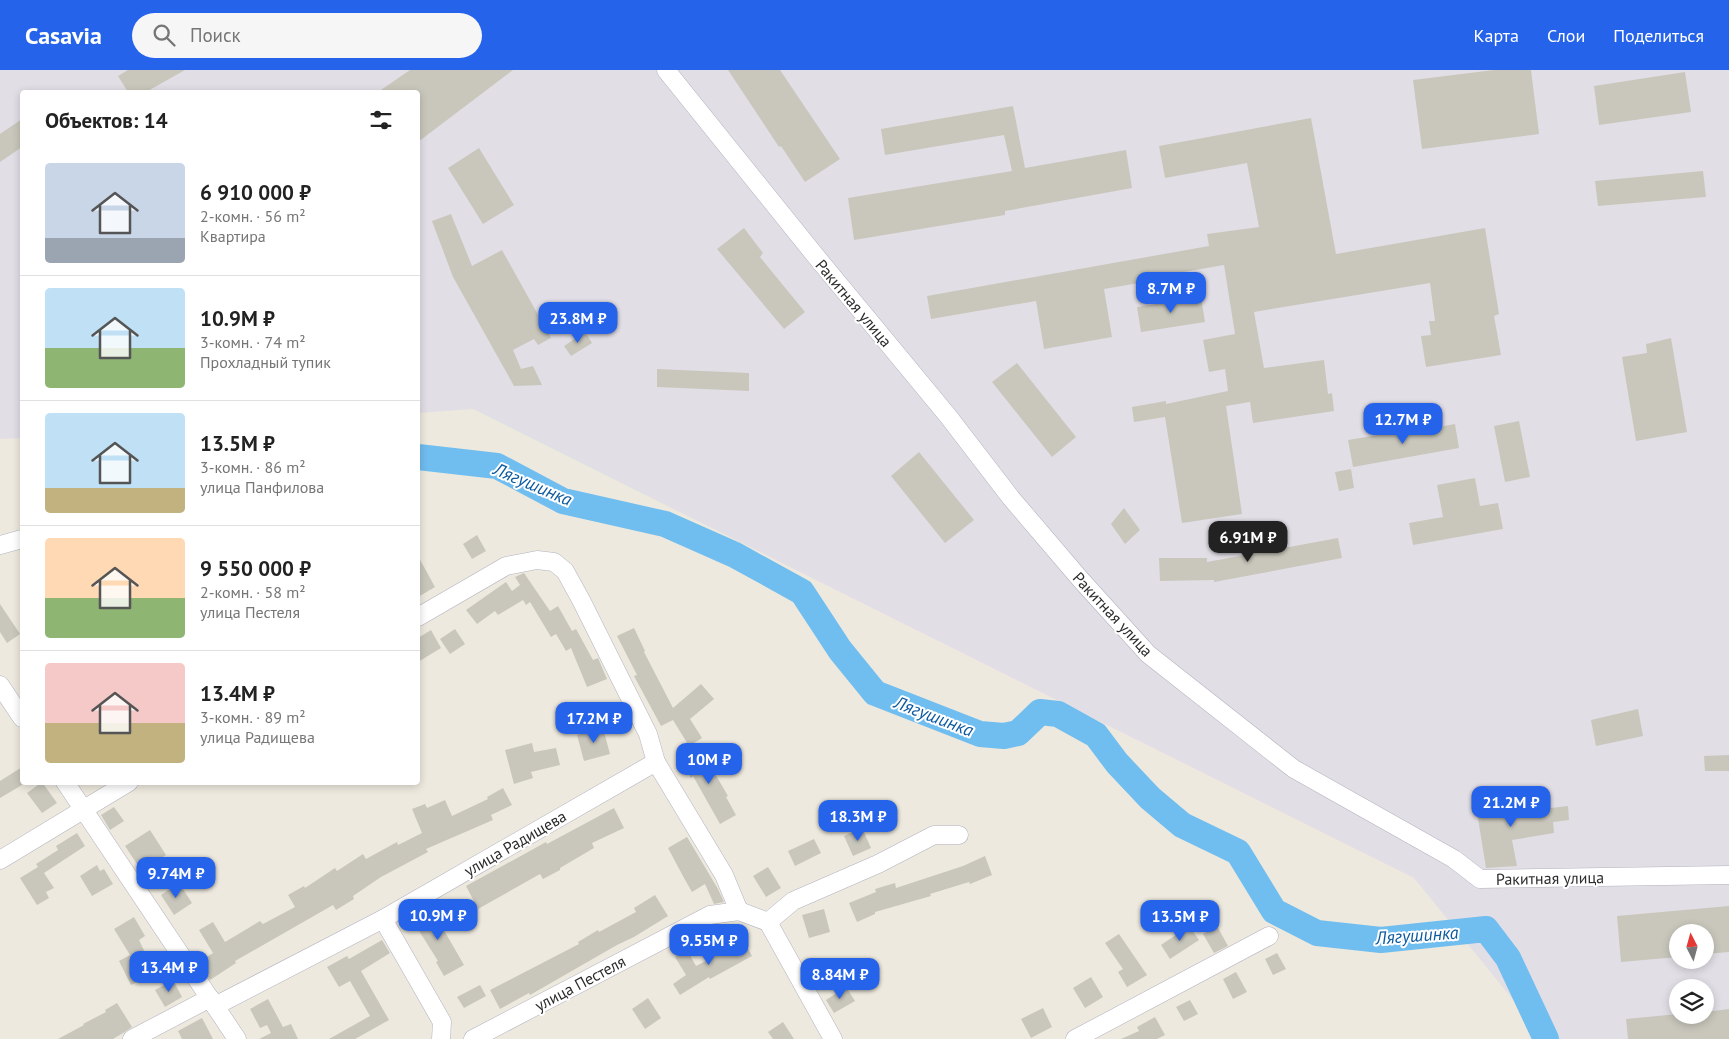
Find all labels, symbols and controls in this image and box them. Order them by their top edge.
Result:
search box [132,13,482,58]
text: Casavia [25,20,102,51]
icon: search [150,21,178,49]
text: Поиск [190,23,241,47]
text: Карта [1474,24,1519,47]
text: Слои [1547,24,1585,47]
text: Поделиться [1613,24,1704,47]
icon: filters [367,106,395,134]
text: Объектов: 14 [45,107,168,134]
text: 6 910 000 ₽ [200,179,311,206]
icon: home [85,183,145,243]
text: 2-комн. · 56 m² [200,206,306,226]
text: Квартира [200,226,266,246]
street label: Ракитная улица [812,255,896,351]
pin: 8.7M ₽ [1130,272,1212,314]
text: 8.7M ₽ [1147,278,1195,298]
pin: 23.8M ₽ [532,302,624,344]
text: 10.9M ₽ [200,305,275,332]
icon: home [85,308,145,368]
text: 23.8M ₽ [549,308,607,328]
text: 3-комн. · 74 m² [200,332,306,352]
text: Прохладный тупик [200,352,331,372]
pin: 12.7M ₽ [1357,402,1449,445]
text: 12.7M ₽ [1374,409,1432,429]
text: 13.5M ₽ [200,430,275,457]
icon: home [85,433,145,493]
text: 3-комн. · 86 m² [200,457,306,477]
water label: Лягушинка [489,457,576,511]
text: улица Панфилова [200,477,324,497]
pin: 6.91M ₽ [1202,520,1294,563]
text: 6.91M ₽ [1219,527,1277,547]
text: 9 550 000 ₽ [200,555,311,582]
icon: home [85,558,145,618]
street label: Ракитная улица [1069,568,1157,660]
text: 2-комн. · 58 m² [200,582,306,602]
text: улица Пестеля [200,602,300,622]
text: 13.4M ₽ [200,680,275,707]
icon: home [85,683,145,743]
water label: Лягушинка [890,690,977,742]
pin: 17.2M ₽ [548,702,640,744]
text: 3-комн. · 89 m² [200,707,306,727]
text: 17.2M ₽ [566,708,622,728]
text: улица Радищева [200,727,315,747]
pin: 10M ₽ [674,742,744,785]
text: 10M ₽ [687,749,731,769]
pin: 21.2M ₽ [1465,786,1557,828]
text: 21.2M ₽ [1482,792,1540,812]
pin: 18.3M ₽ [812,800,904,842]
street label: улица Радищева [460,806,570,880]
text: 18.3M ₽ [829,806,887,826]
pin: 9.74M ₽ [130,856,222,899]
text: 9.74M ₽ [147,863,205,883]
street label: Ракитная улица [1496,867,1604,889]
pin: 10.9M ₽ [392,898,484,941]
pin: 13.5M ₽ [1134,900,1226,942]
text: 10.9M ₽ [409,905,467,925]
text: 13.5M ₽ [1151,906,1209,926]
water label: Лягушинка [1374,921,1459,949]
pin: 9.55M ₽ [663,924,755,966]
north arrow [1669,924,1714,969]
map controls [1669,924,1714,1024]
text: 9.55M ₽ [680,930,738,950]
pin: 13.4M ₽ [123,950,215,993]
street label: улица Пестеля [531,951,629,1015]
text: 13.4M ₽ [140,957,198,977]
pin: 8.84M ₽ [794,958,886,1000]
text: 8.84M ₽ [811,964,869,984]
button: layers [1669,979,1714,1024]

